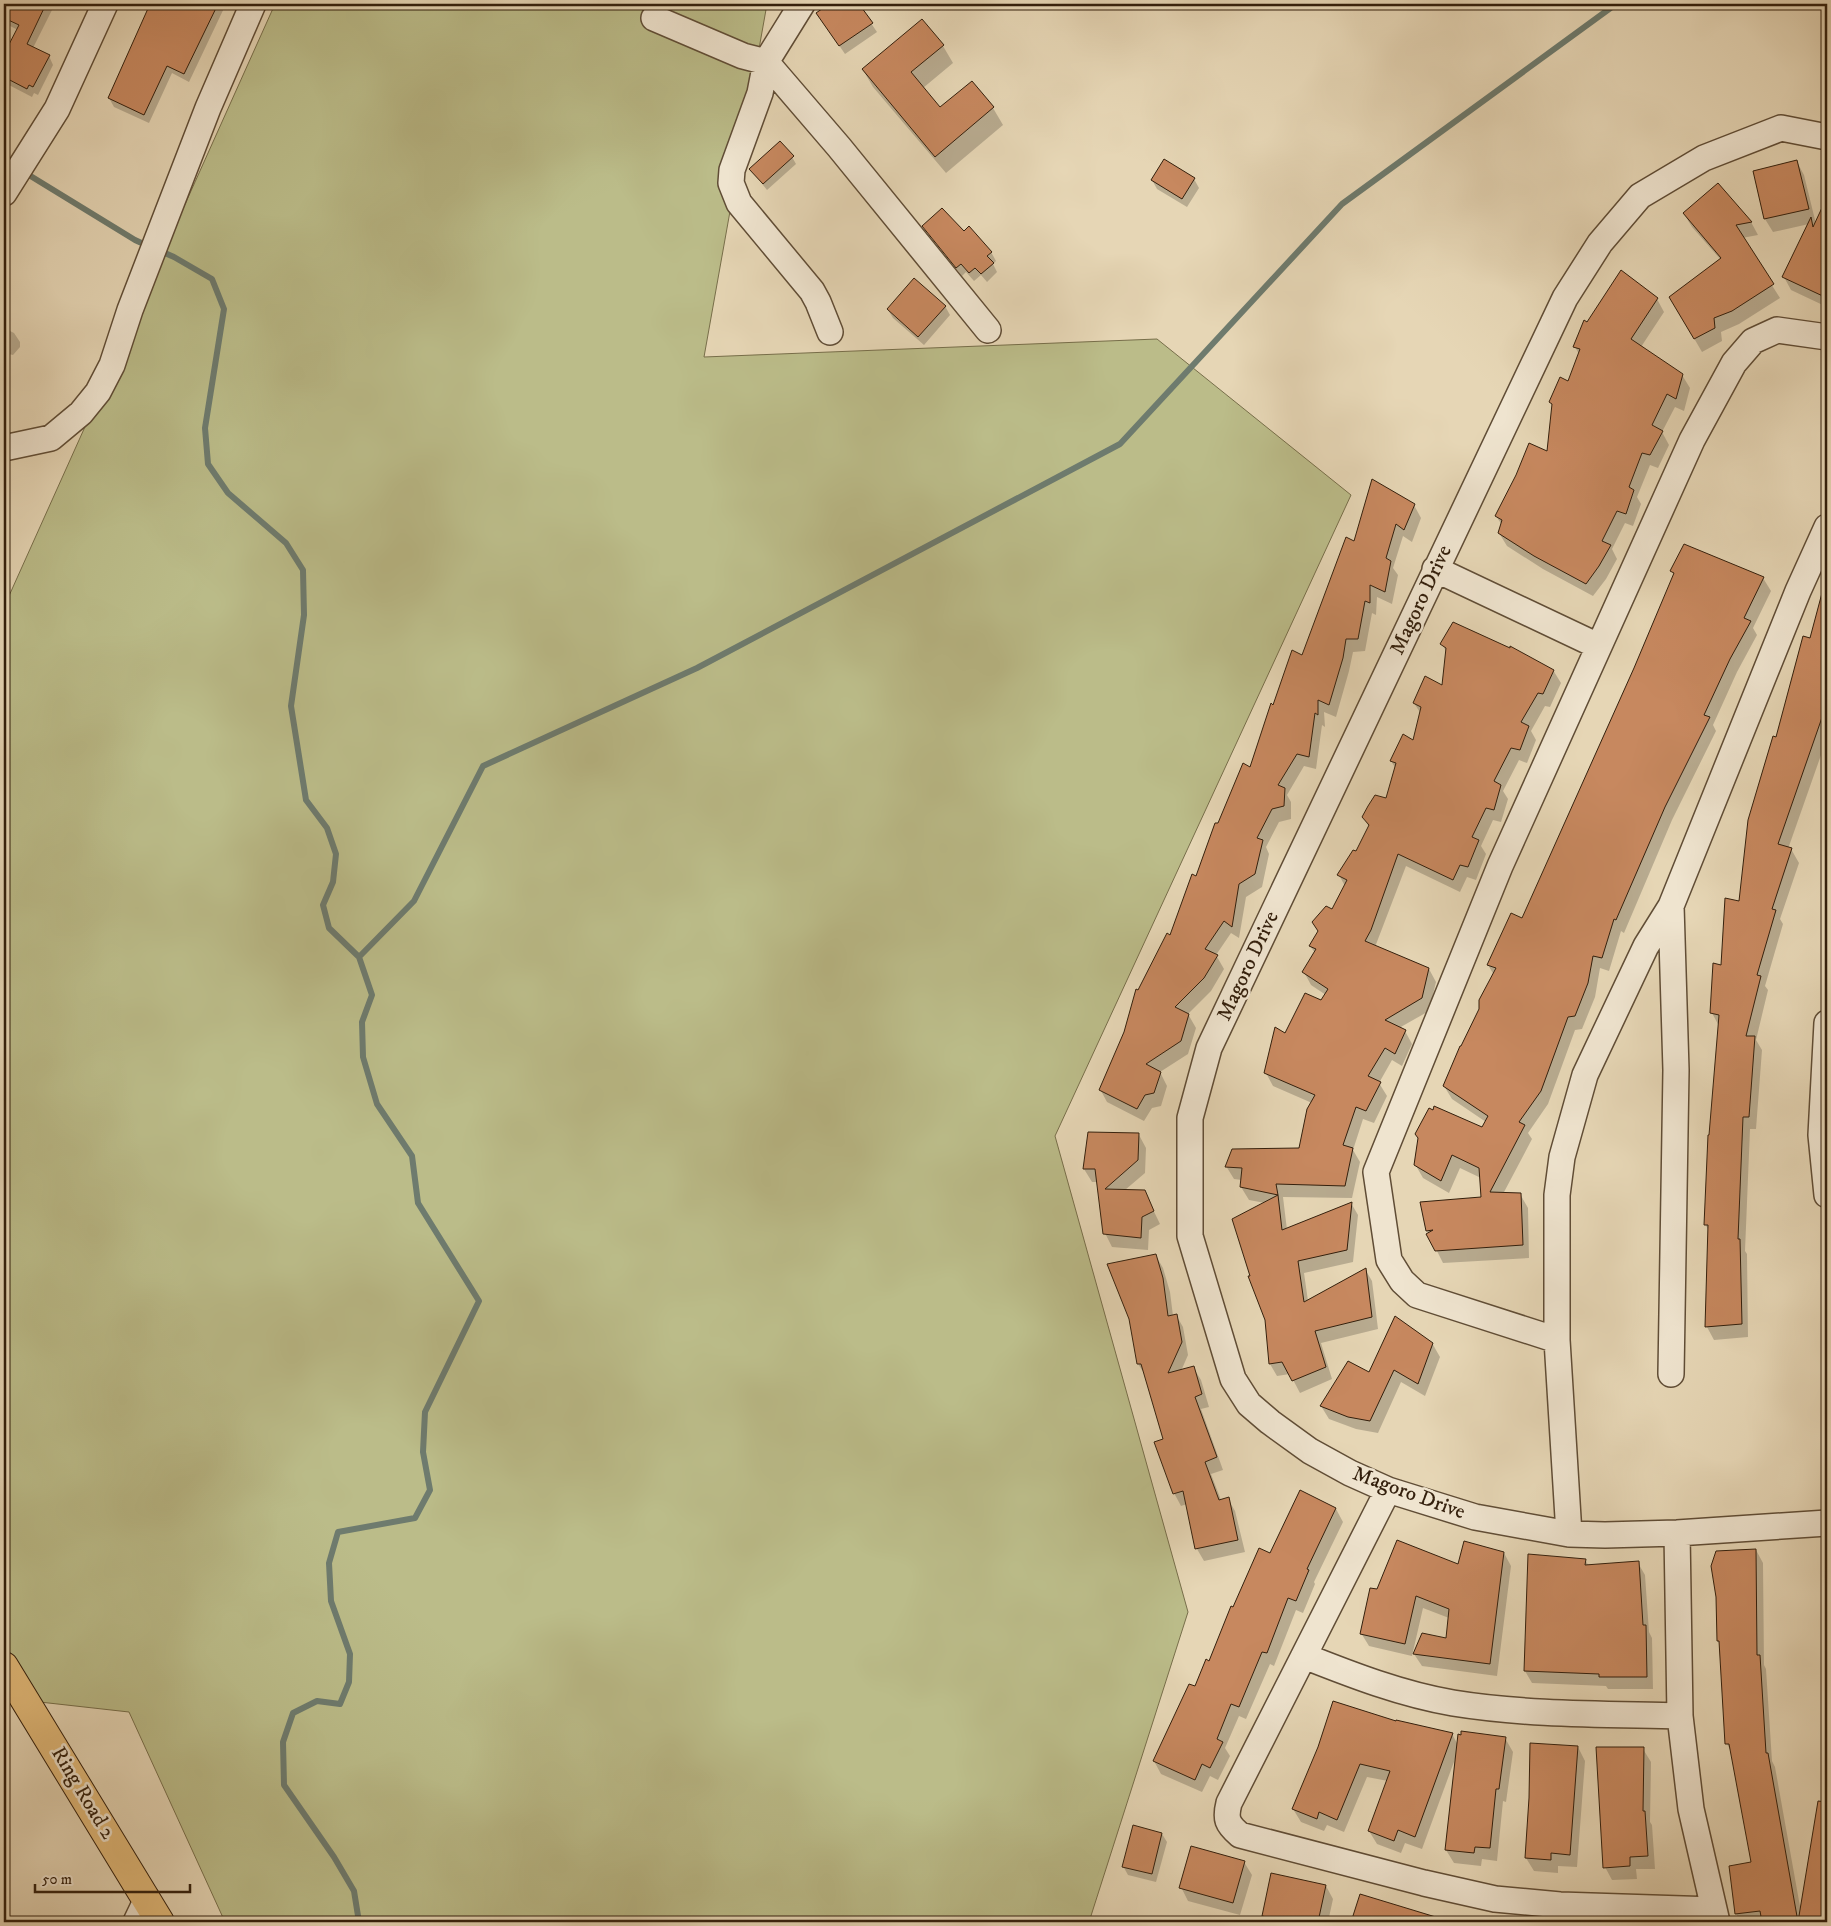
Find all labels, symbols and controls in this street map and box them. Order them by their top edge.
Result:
street label: Magoro Drive [1384,541,1458,659]
street label: Magoro Drive [1211,907,1285,1025]
street label: Magoro Drive [1349,1461,1469,1525]
street label: Ring Road 2 [45,1742,121,1845]
scale bar [35,1861,190,1893]
text: 50 m [42,1870,72,1889]

